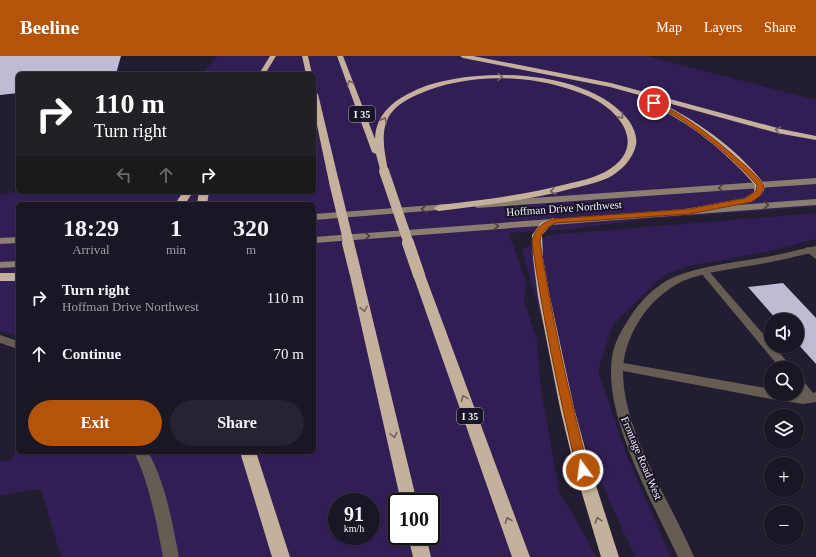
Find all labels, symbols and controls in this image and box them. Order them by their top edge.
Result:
text: Beeline [20,17,79,38]
text: Map [656,20,682,35]
text: Layers [704,20,742,35]
text: Share [764,20,796,35]
one-way arrow [497,73,503,81]
one-way arrow [347,79,355,86]
pin [637,86,671,120]
icon: right [28,88,80,140]
text: 110 m [94,88,165,119]
icon: arrive [643,92,665,114]
road number: I 35 [349,106,375,122]
one-way arrow [616,111,624,119]
one-way arrow [379,117,387,124]
text: Turn right [94,121,167,141]
one-way arrow [775,127,781,135]
icon: left [113,164,135,186]
icon: ahead [155,164,177,186]
icon: right [197,164,219,186]
one-way arrow [718,183,724,192]
one-way arrow [550,186,556,195]
street label: Hoffman Drive Northwest [506,198,622,218]
one-way arrow [763,201,769,210]
one-way arrow [421,204,427,213]
text: 18:29 [63,215,119,241]
text: 1 [170,215,182,241]
text: 320 [233,215,269,241]
one-way arrow [493,221,499,230]
one-way arrow [364,231,370,240]
text: Arrival [72,242,110,257]
text: min [166,242,186,257]
text: m [246,242,256,257]
text: Turn right [62,282,129,298]
icon: right [28,287,50,309]
text: 110 m [267,290,304,306]
text: Hoffman Drive Northwest [62,299,199,314]
one-way arrow [359,306,367,312]
map controls [764,313,804,545]
button: sound [764,313,804,353]
icon: ahead [28,343,50,365]
text: Continue [62,346,121,362]
text: 70 m [274,346,304,362]
button: search [764,361,804,401]
one-way arrow [460,395,469,402]
button: Exit [28,400,162,446]
button: Share [170,400,304,446]
road number: I 35 [457,408,483,424]
button: layers [764,409,804,449]
street label: Frontage Road West [619,415,665,501]
one-way arrow [389,432,397,438]
position arrow [562,449,604,491]
button: + [764,457,804,497]
speed limit sign: 100 [388,493,440,545]
text: 91 [344,503,364,525]
button: − [764,505,804,545]
one-way arrow [595,516,603,523]
one-way arrow [504,517,513,524]
text: km/h [344,523,364,534]

